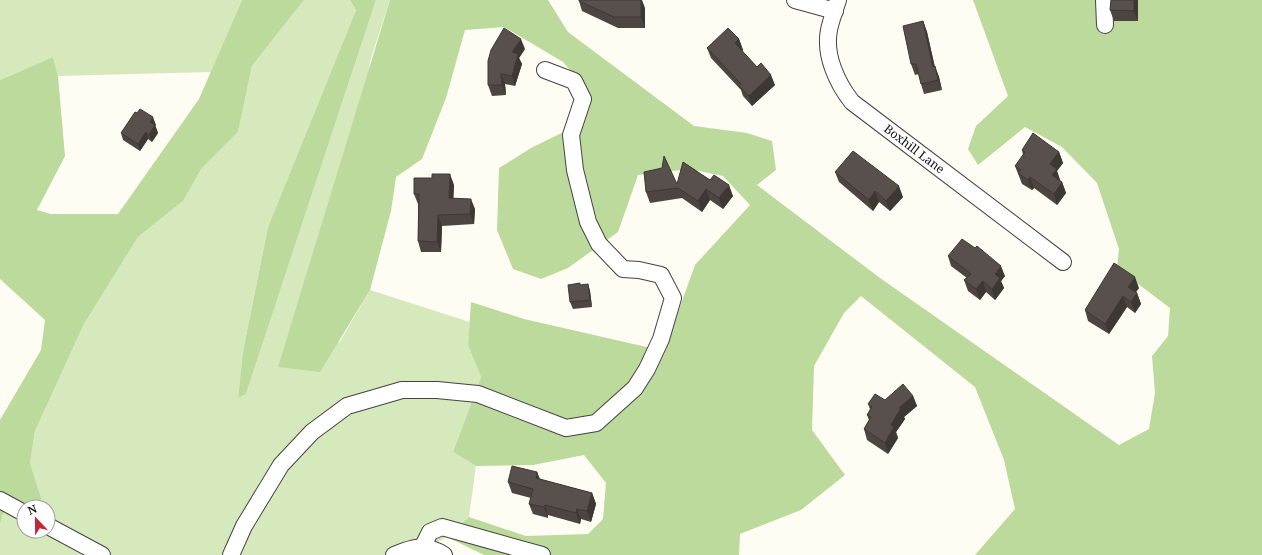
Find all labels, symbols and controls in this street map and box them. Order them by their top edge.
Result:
street label: Boxhill Lane [880,120,948,177]
north arrow [16,499,56,539]
text: N [25,501,39,518]

